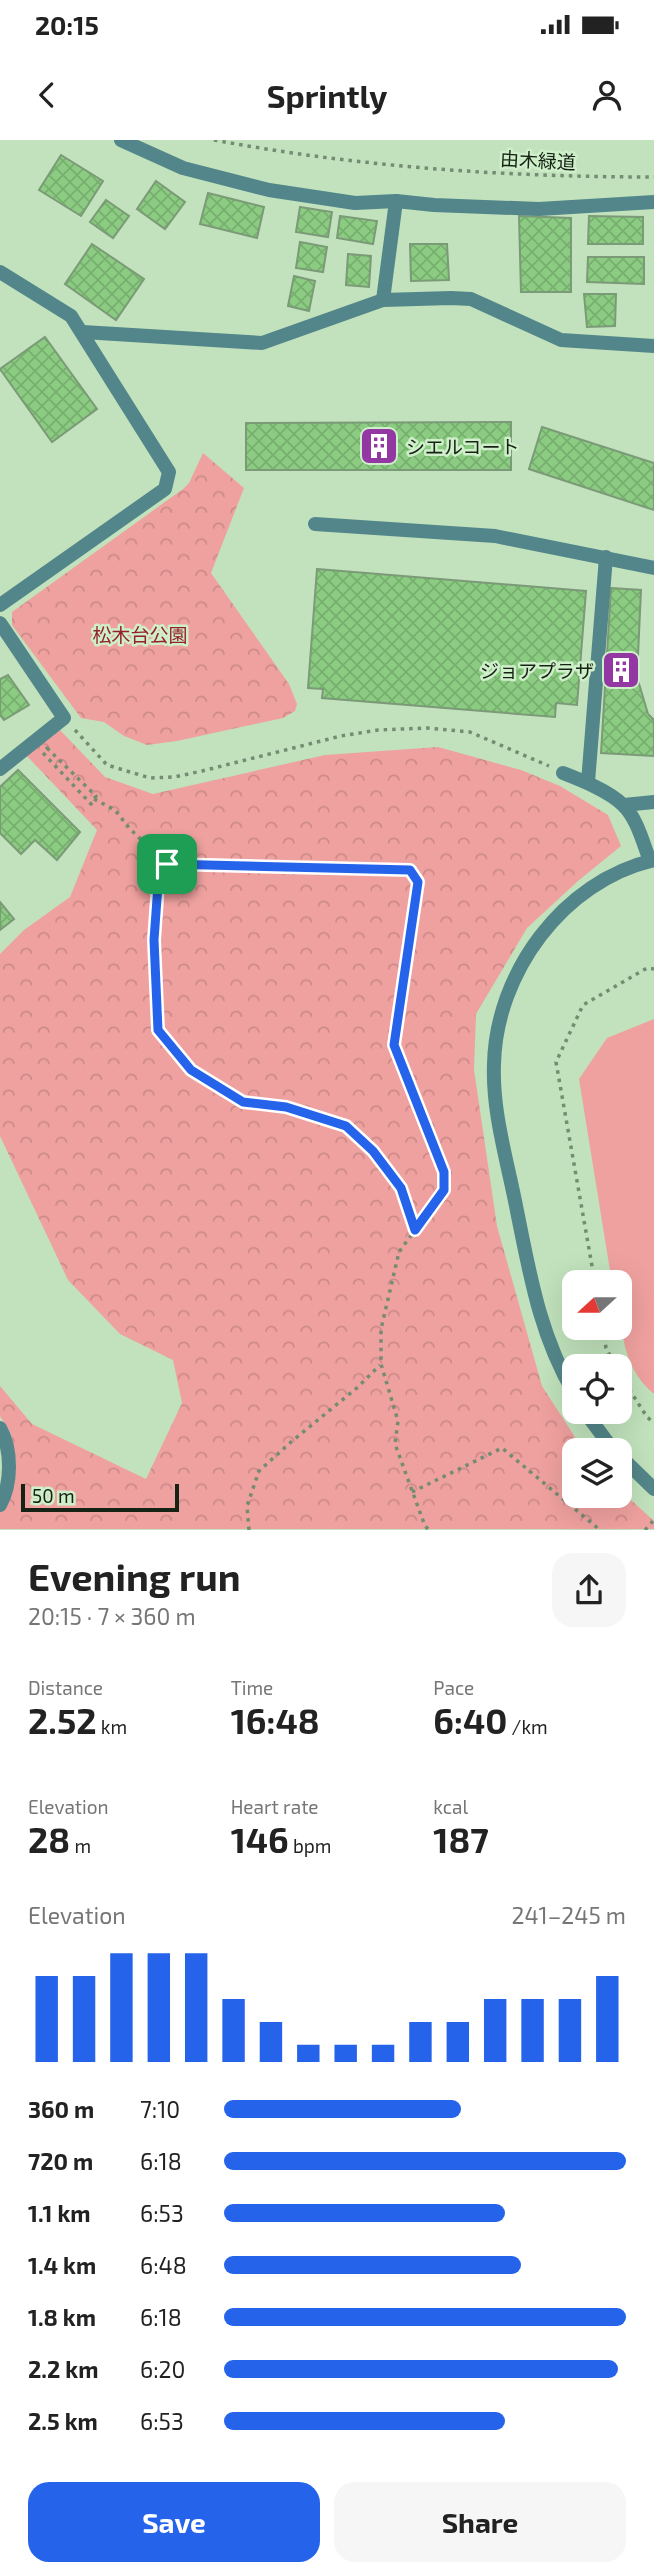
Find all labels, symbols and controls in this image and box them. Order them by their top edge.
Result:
text: 20:15 [35,9,99,40]
icon: back [28,76,66,114]
text: Sprintly [267,76,387,114]
icon: person [588,76,626,114]
street label: 由木緑道 [499,147,577,173]
building icon: シエルコート [358,425,400,467]
place label: シエルコート [406,435,520,458]
park label: 松木台公園 [92,623,188,646]
building icon: ジョアプラザ [600,649,642,691]
place label: ジョアプラザ [480,659,594,682]
pin [137,834,197,894]
icon: arrive [148,845,186,883]
north arrow [562,1270,632,1340]
map controls [562,1270,632,1508]
button: locate [562,1354,632,1424]
button: layers [562,1438,632,1508]
scale bar [21,1480,178,1512]
text: 50 m [32,1484,75,1507]
text: Evening run [28,1553,241,1599]
button: share [552,1553,626,1627]
text: 20:15 · 7 × 360 m [28,1602,196,1630]
text: Distance [28,1676,103,1699]
text: Time [231,1676,273,1699]
text: Pace [433,1676,474,1699]
text: 2.52 [28,1699,97,1741]
text: 16:48 [231,1699,320,1741]
text: 6:40 [433,1699,507,1741]
text: km [97,1715,127,1738]
text: /km [507,1715,548,1738]
text: Elevation [28,1795,109,1818]
text: Heart rate [231,1795,319,1818]
text: kcal [433,1795,468,1818]
text: 28 [28,1818,70,1860]
text: 146 [231,1818,289,1860]
text: 187 [433,1818,489,1860]
text: m [70,1834,91,1857]
text: bpm [289,1834,331,1857]
text: Elevation [28,1901,126,1929]
text: 241–245 m [511,1901,626,1929]
text: 360 m [28,2095,94,2123]
text: 7:10 [140,2095,180,2123]
text: 720 m [28,2147,93,2175]
text: 6:18 [140,2147,182,2175]
text: 1.1 km [28,2199,91,2227]
text: 6:53 [140,2199,184,2227]
text: 1.4 km [28,2251,96,2279]
text: 6:48 [140,2251,187,2279]
text: 1.8 km [28,2303,96,2331]
text: 6:18 [140,2303,182,2331]
text: 2.2 km [28,2355,98,2383]
text: 6:20 [140,2355,185,2383]
text: 2.5 km [28,2407,98,2435]
text: 6:53 [140,2407,184,2435]
button: Save [28,2482,320,2562]
button: Share [334,2482,626,2562]

